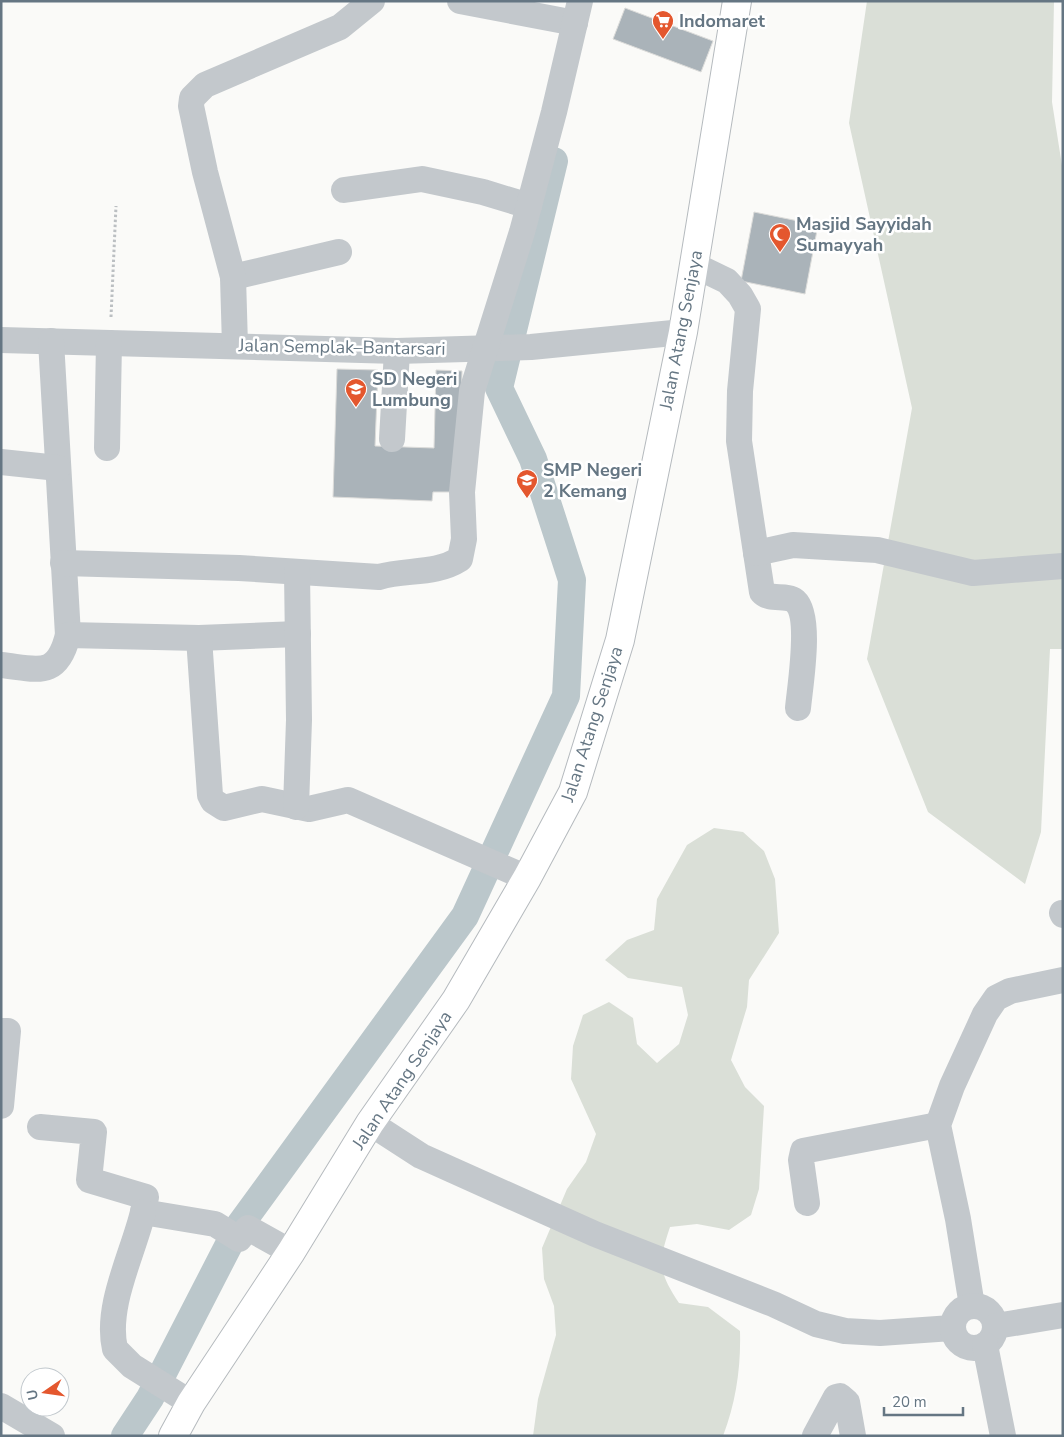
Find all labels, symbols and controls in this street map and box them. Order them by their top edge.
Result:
supermarket icon: Indomaret [651,9,675,40]
place label: Indomaret [679,9,765,33]
place label: Masjid Sayyidah Sumayyah [796,212,932,257]
mosque icon: Masjid Sayyidah Sumayyah [768,222,792,253]
street label: Jalan Atang Senjaya [654,248,708,413]
street label: Jalan Semplak–Bantarsari [237,333,446,361]
place label: SD Negeri Lumbung [372,367,457,412]
school or university icon: SD Negeri Lumbung [344,377,368,408]
place label: SMP Negeri 2 Kemang [543,458,642,503]
school or university icon: SMP Negeri 2 Kemang [515,468,539,499]
street label: Jalan Atang Senjaya [555,643,629,806]
street label: Jalan Atang Senjaya [346,1006,457,1155]
north arrow [20,1367,70,1417]
scale bar [884,1384,963,1416]
text: U [22,1388,43,1402]
text: 20 m [892,1392,927,1412]

